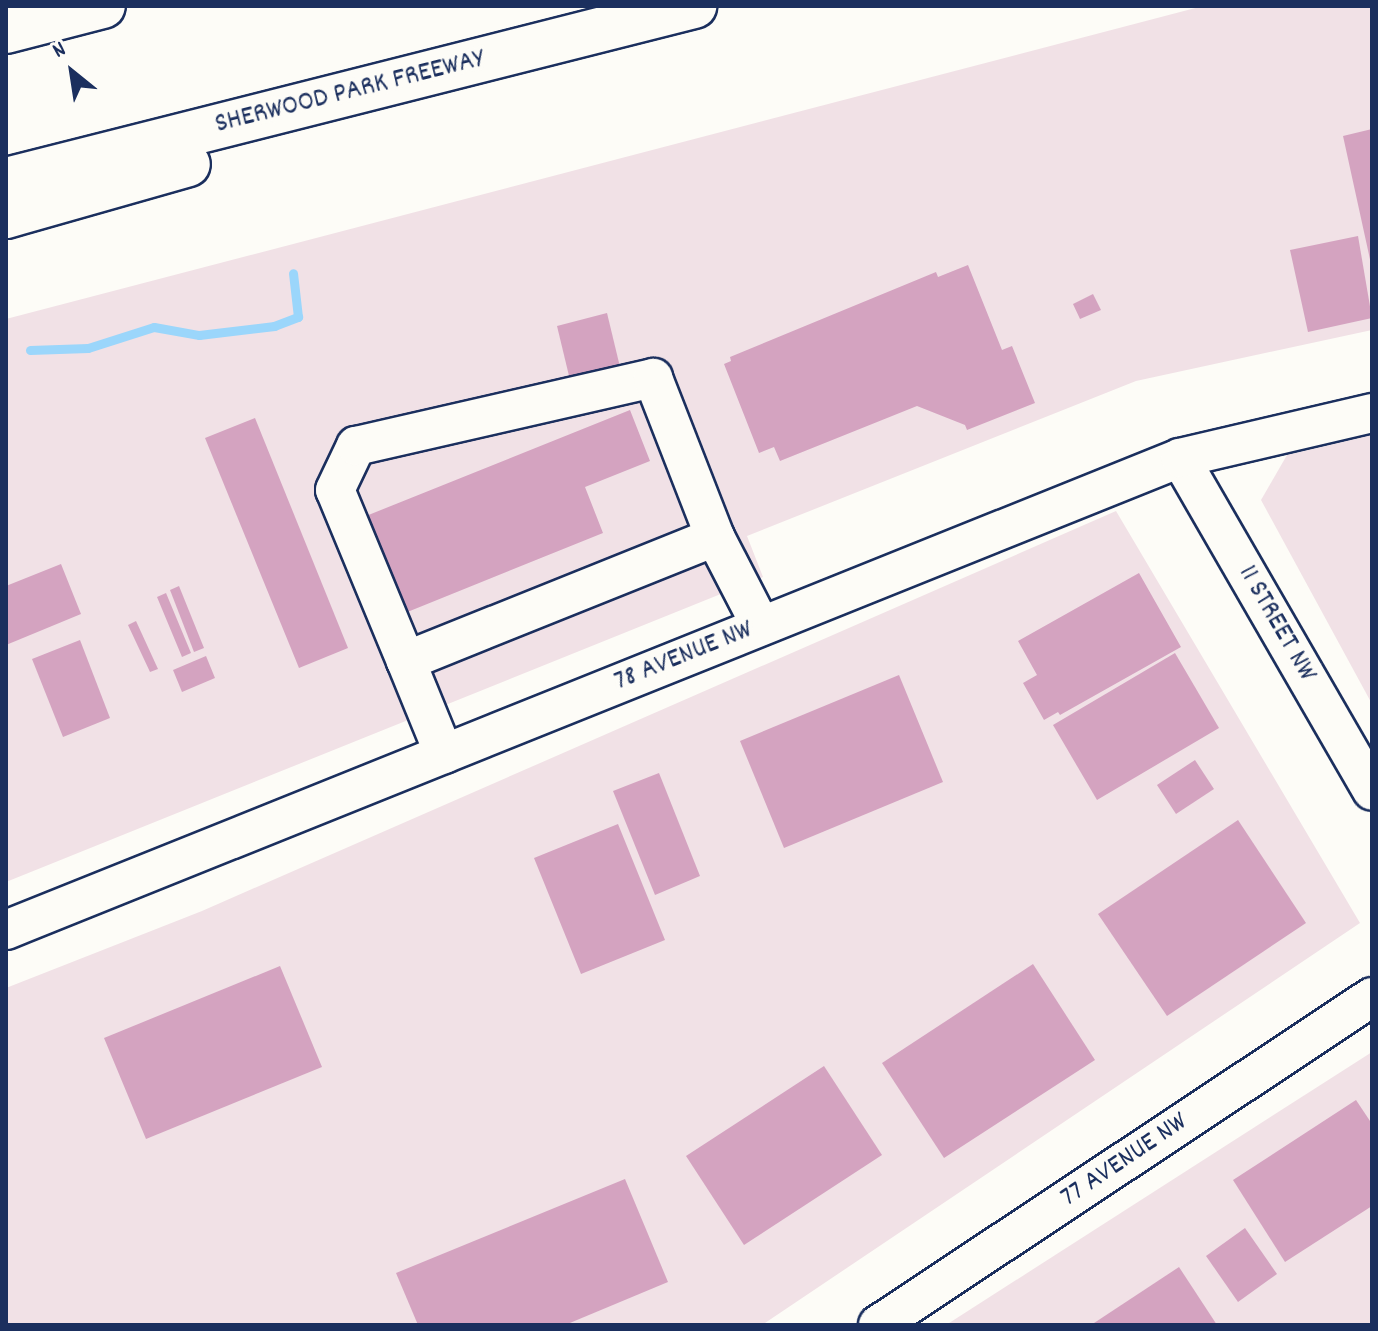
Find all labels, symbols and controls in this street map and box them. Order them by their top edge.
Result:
north arrow [32,32,112,112]
text: N [47,35,72,67]
street label: SHERWOOD PARK FREEWAY [212,43,488,143]
street label: 11 STREET NW [1229,560,1323,688]
street label: 78 AVENUE NW [610,614,758,700]
street label: 77 AVENUE NW [1055,1106,1195,1216]

